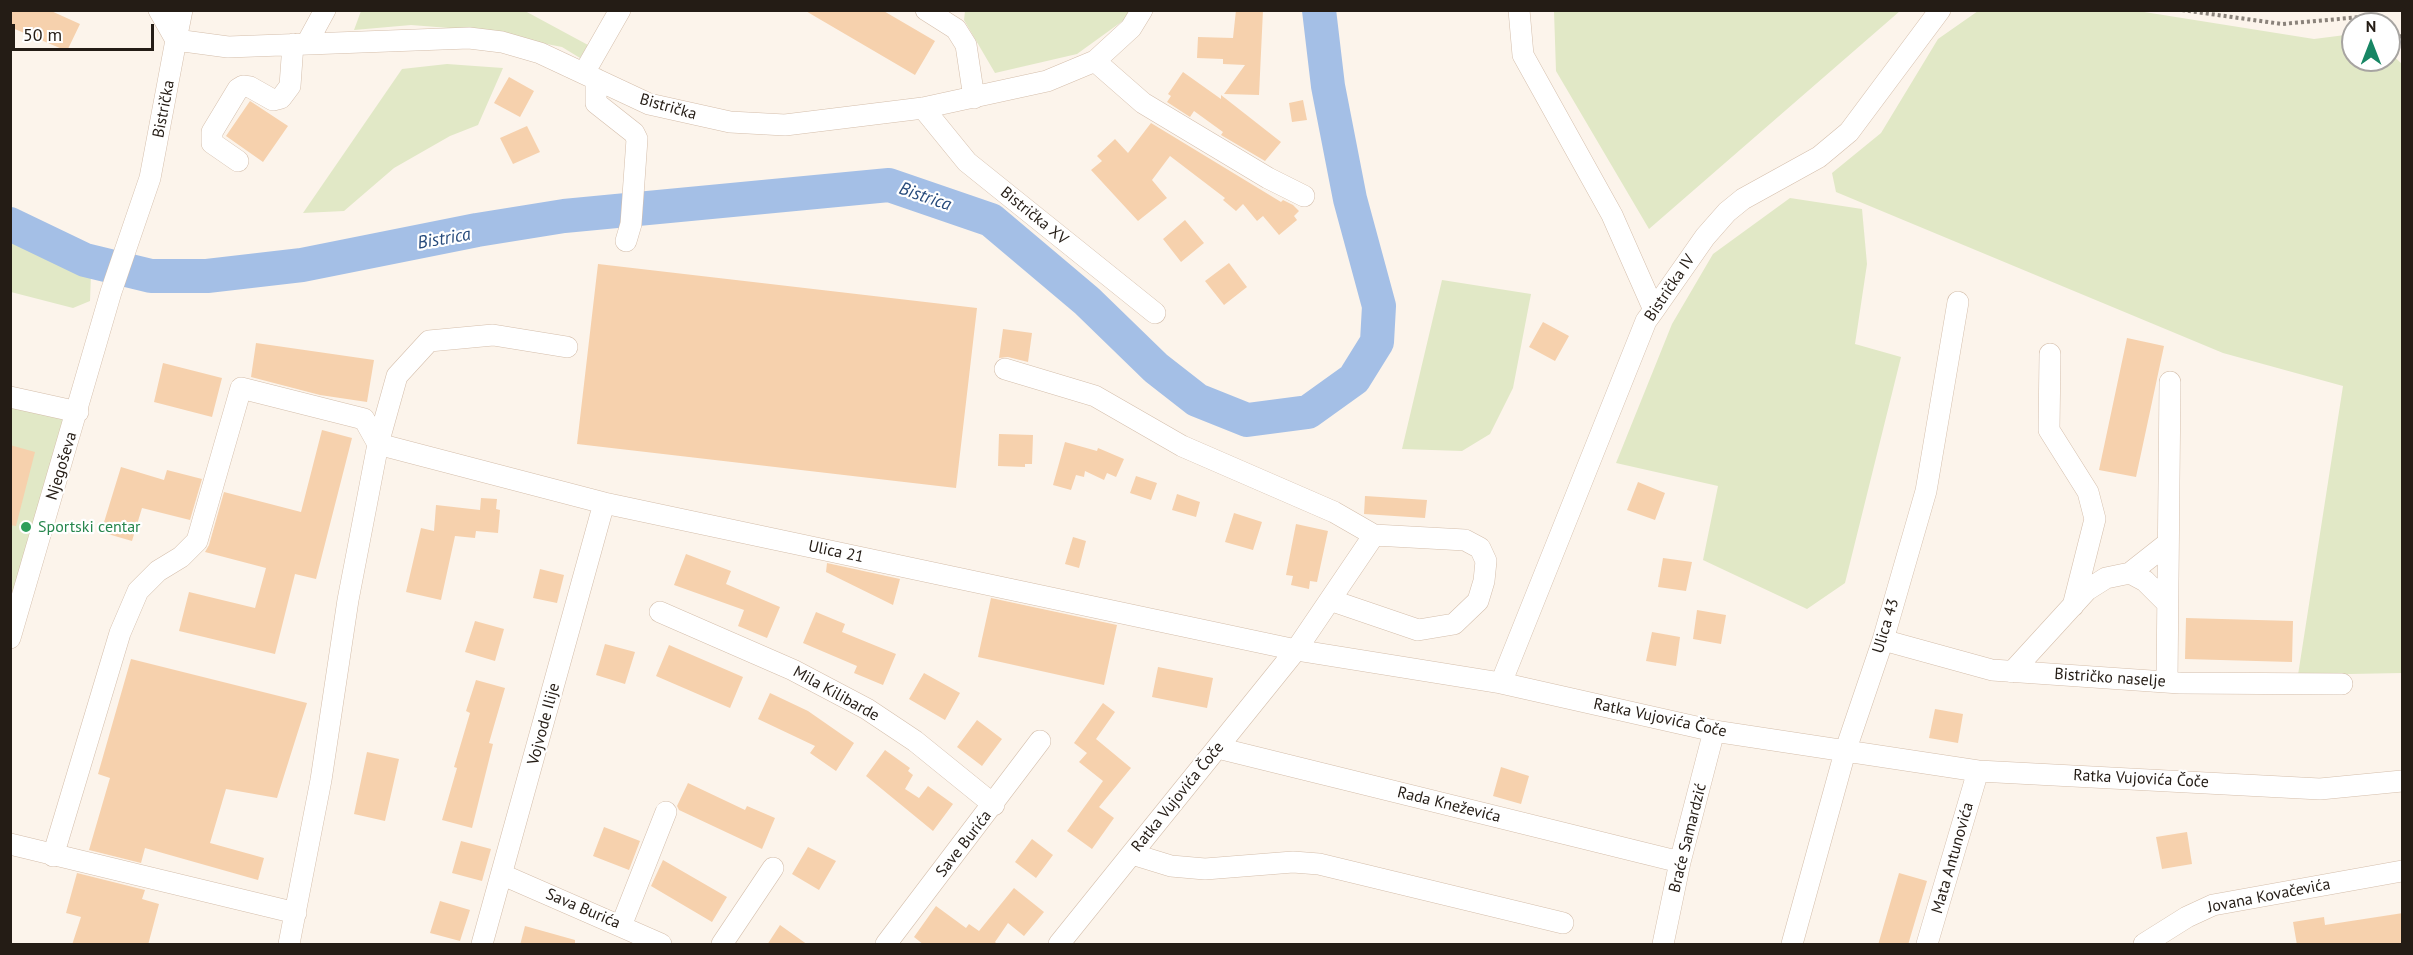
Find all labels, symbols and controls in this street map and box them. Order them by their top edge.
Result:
scale bar [15,12,158,50]
north arrow [2341,12,2401,72]
text: N [2366,16,2376,36]
text: 50 m [23,23,62,46]
street label: Bistrička [149,79,179,139]
street label: Bistrička [637,90,699,124]
water label: Bistrica [896,178,954,216]
street label: Bistrička XV [996,183,1072,249]
water label: Bistrica [416,224,472,254]
street label: Bistrička IV [1641,251,1699,325]
street label: Njegoševa [43,430,81,502]
place label: Sportski centar [38,517,141,537]
marker: Sportski centar [19,520,33,534]
street label: Ulica 21 [806,537,866,567]
street label: Ulica 43 [1869,596,1903,656]
street label: Mila Kilibarde [790,662,882,726]
street label: Bistričko naselje [2054,665,2166,691]
street label: Vojvode Ilije [524,681,564,767]
street label: Ratka Vujovića Čoče [1592,695,1728,741]
street label: Ratka Vujovića Čoče [1128,738,1228,856]
street label: Ratka Vujovića Čoče [2073,766,2209,792]
street label: Braće Samardzić [1665,781,1711,895]
street label: Rada Kneževića [1395,783,1503,827]
street label: Mata Antunovića [1928,800,1978,916]
street label: Save Burića [932,807,996,881]
street label: Jovana Kovačevića [2206,875,2332,917]
street label: Sava Burića [543,885,623,933]

